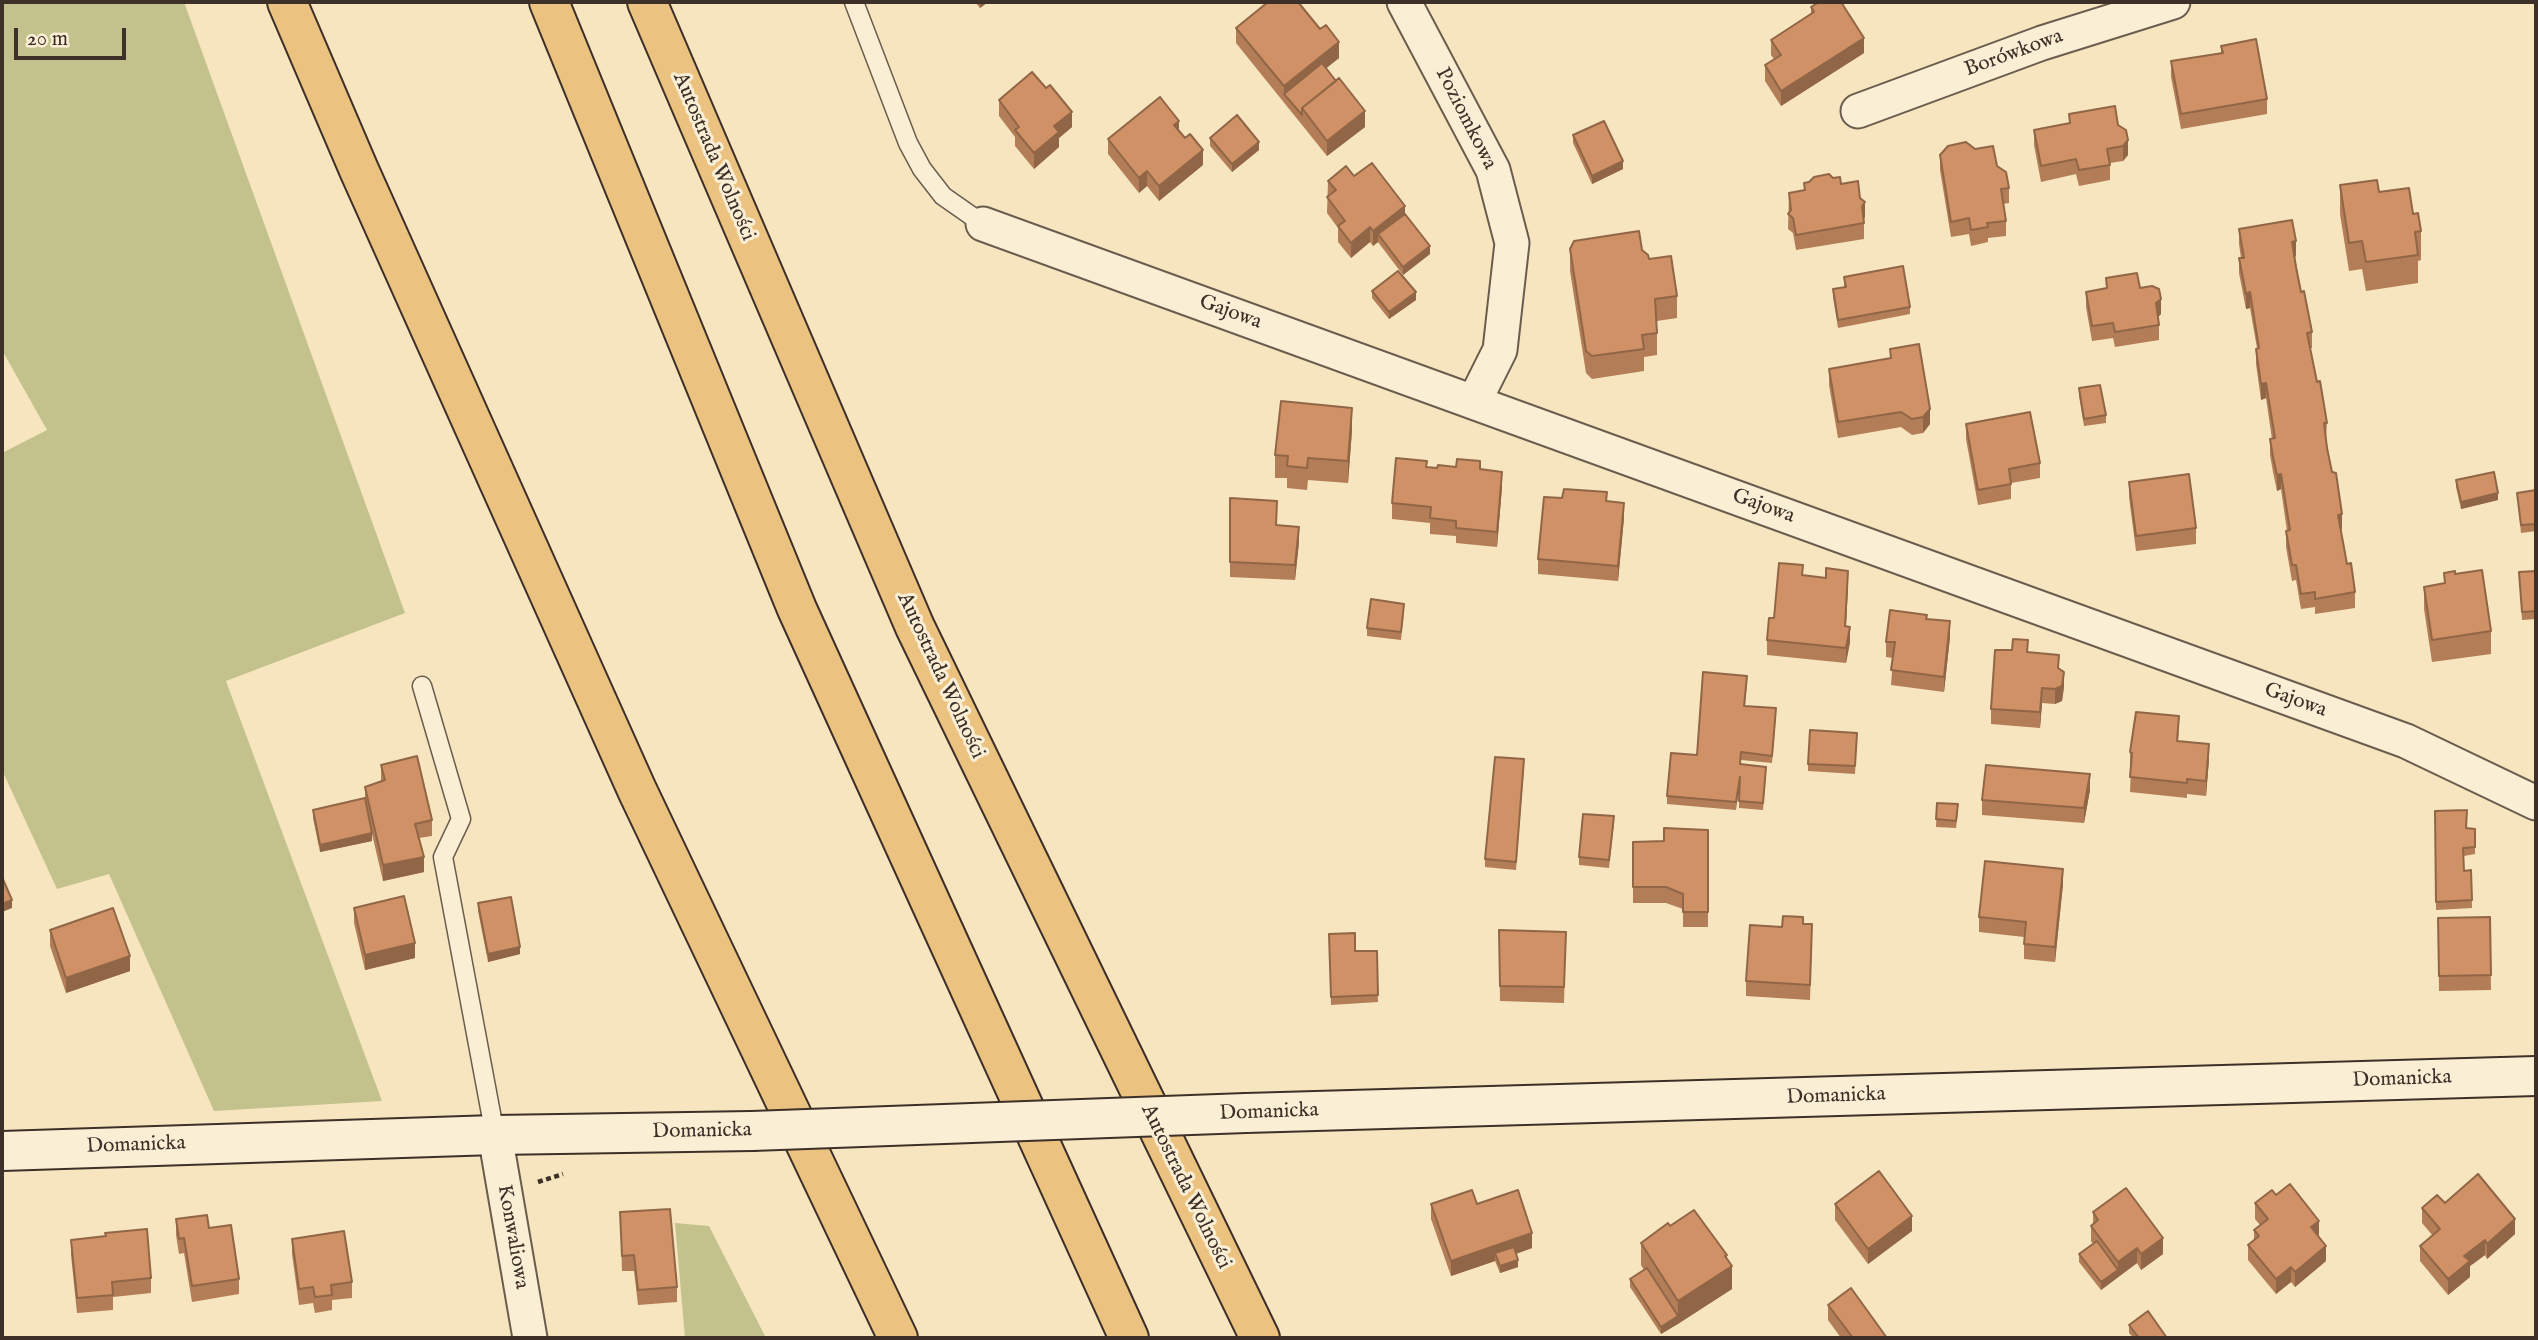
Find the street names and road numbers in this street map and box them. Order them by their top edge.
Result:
street label: Borówkowa [1961,25,2067,83]
street label: Poziomkowa [1429,64,1501,174]
street label: Autostrada Wolności [666,69,760,245]
street label: Gajowa [1195,290,1265,336]
street label: Gajowa [1728,484,1798,530]
street label: Autostrada Wolności [890,589,990,763]
street label: Gajowa [2260,678,2330,724]
street label: Domanicka [2352,1066,2452,1094]
street label: Domanicka [1786,1083,1886,1111]
street label: Domanicka [1219,1099,1319,1127]
street label: Autostrada Wolności [1134,1100,1236,1274]
street label: Domanicka [652,1119,752,1145]
street label: Domanicka [86,1132,186,1160]
street label: Konwaliowa [490,1183,534,1291]

